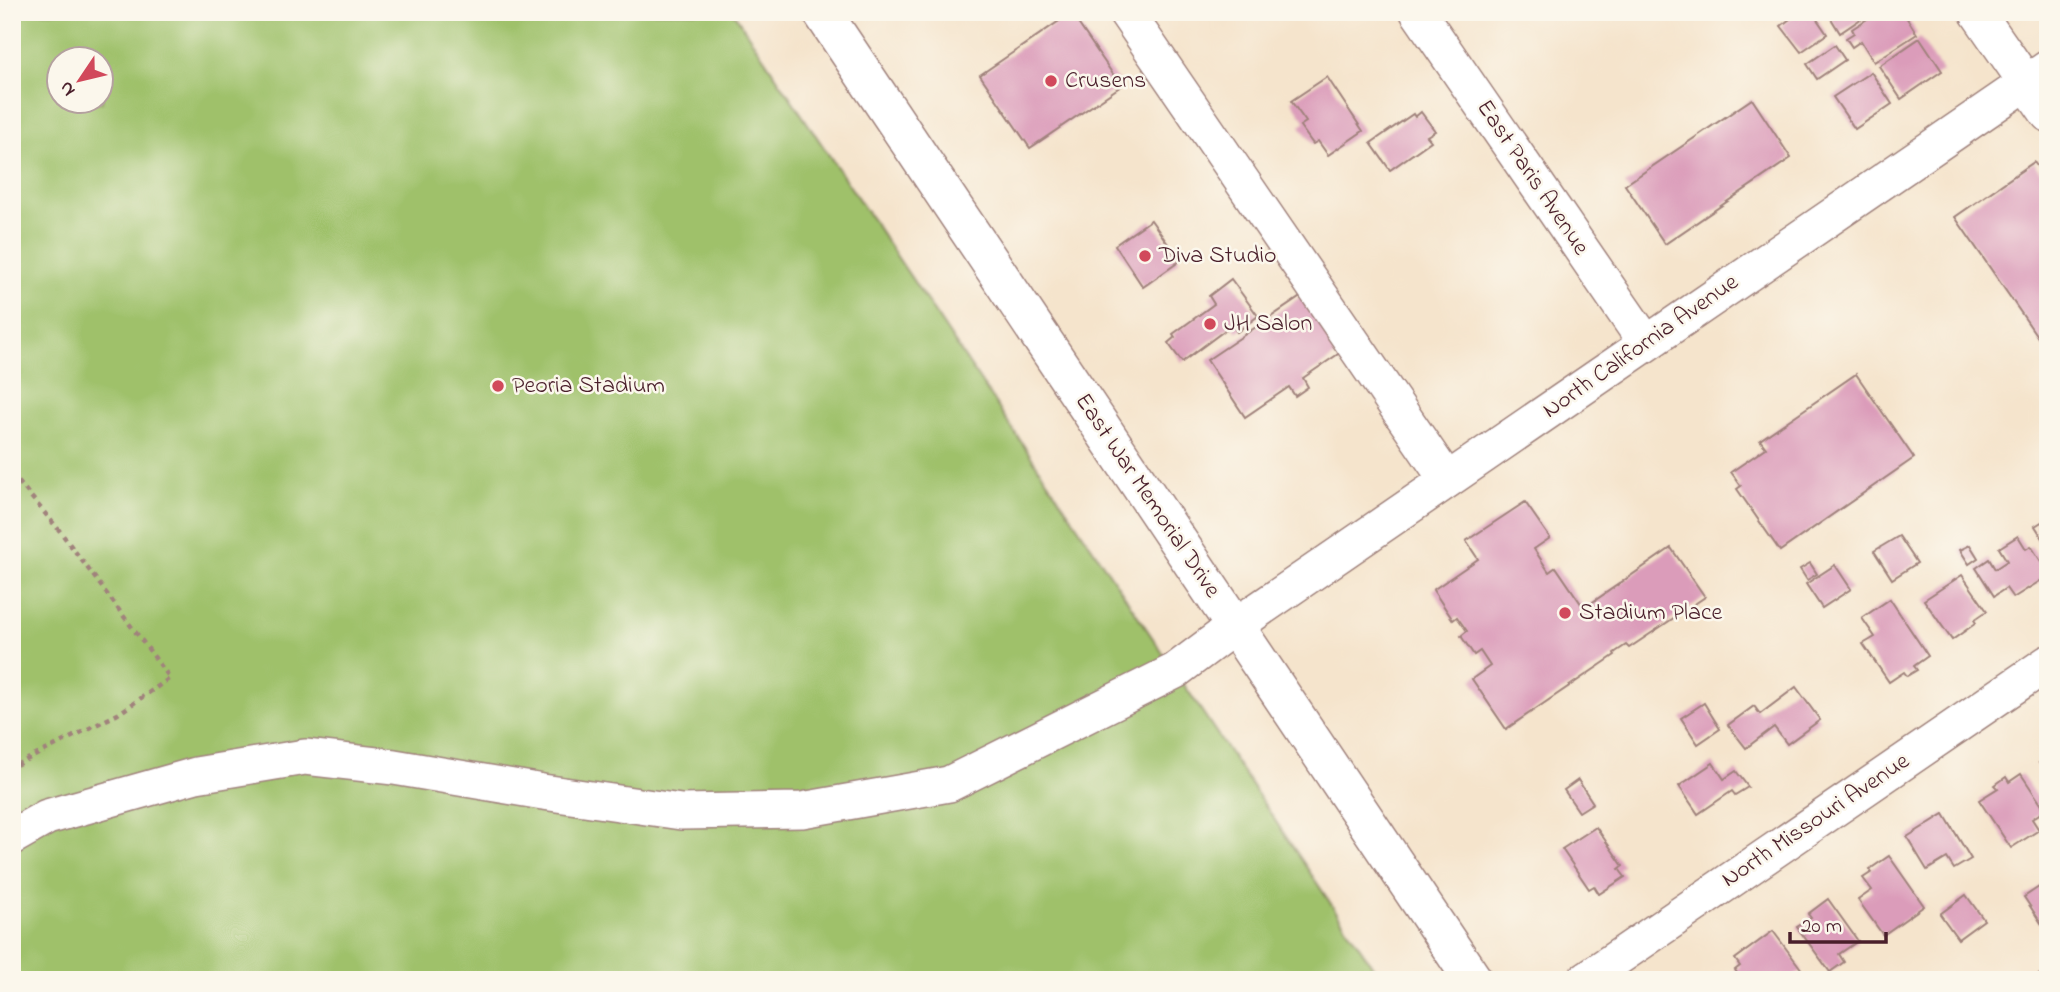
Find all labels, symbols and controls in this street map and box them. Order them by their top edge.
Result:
north arrow [46,46,116,116]
place label: Crusens [1065,64,1146,99]
marker: Crusens [1043,73,1059,89]
text: N [53,75,83,101]
street label: East Paris Avenue [1467,93,1597,263]
place label: Diva Studio [1158,239,1277,274]
marker: Diva Studio [1137,248,1153,264]
street label: North California Avenue [1536,266,1746,428]
place label: JH Salon [1224,307,1312,342]
marker: JH Salon [1202,316,1218,332]
place label: Peoria Stadium [512,369,665,404]
marker: Peoria Stadium [490,378,506,394]
street label: East War Memorial Drive [1065,387,1229,606]
place label: Stadium Place [1579,596,1723,631]
marker: Stadium Place [1557,605,1573,621]
street label: North Missouri Avenue [1715,745,1917,897]
scale bar [1790,901,1887,945]
text: 20 m [1801,912,1842,942]

